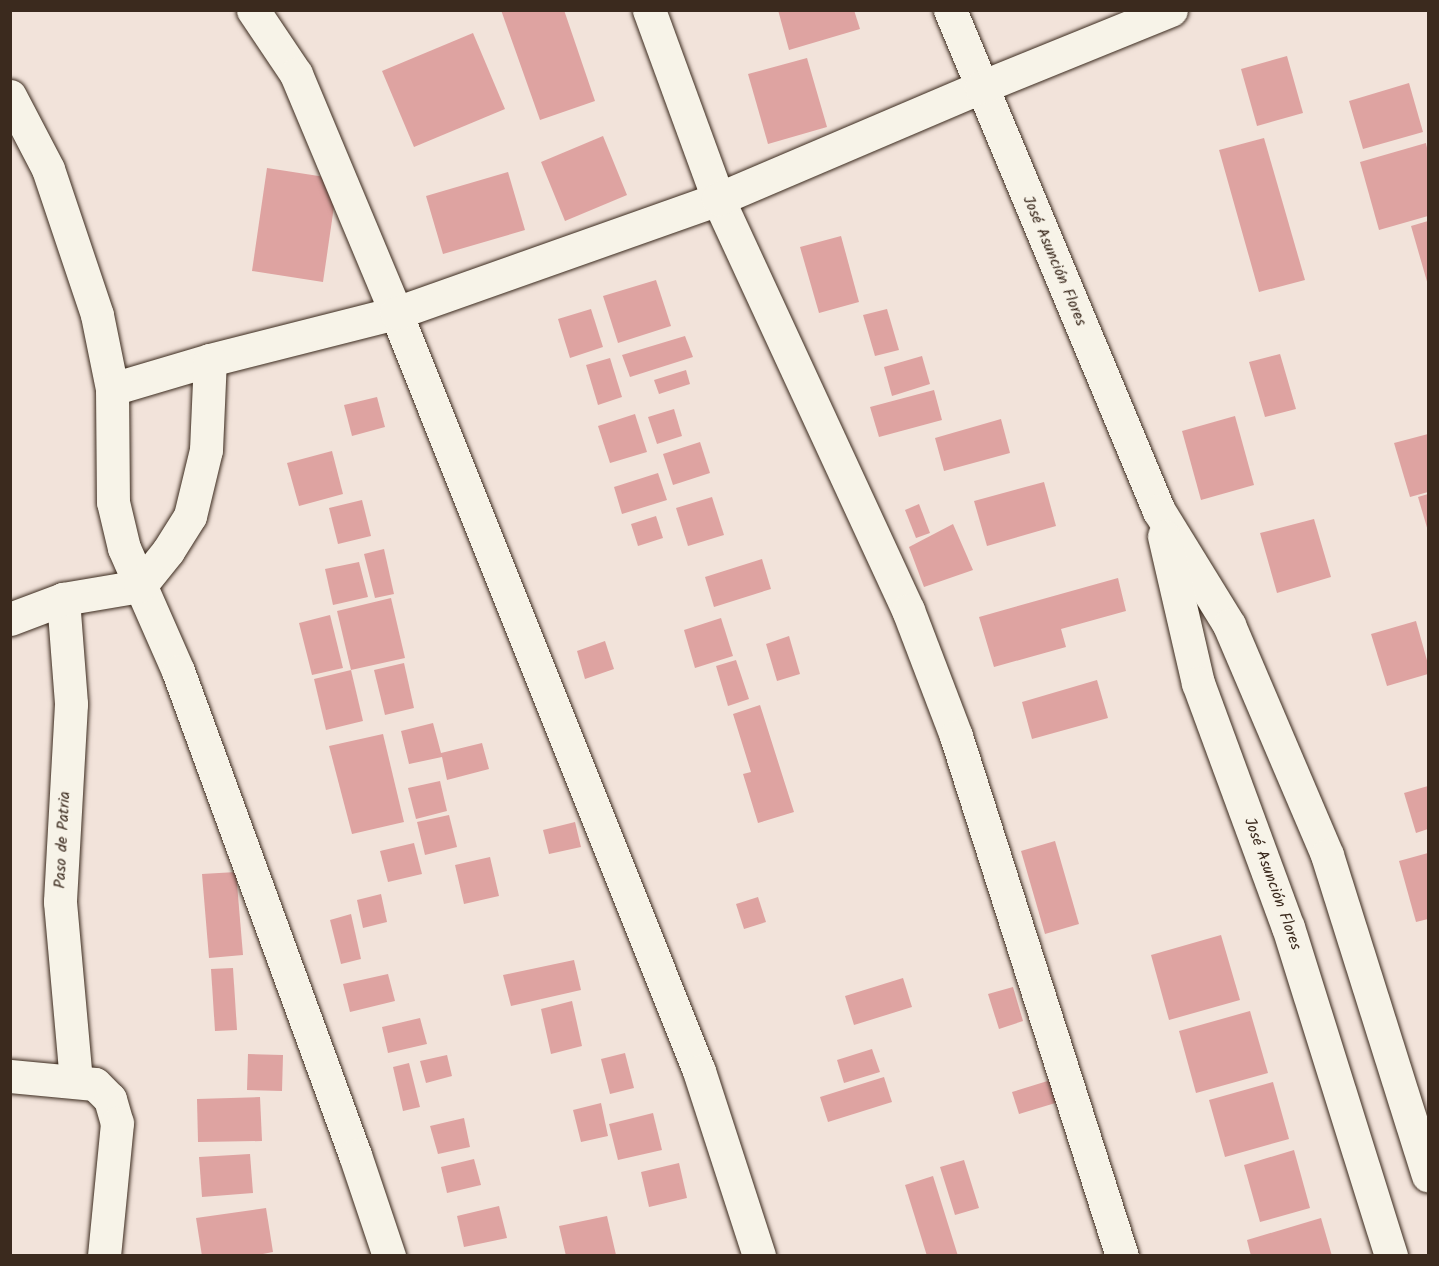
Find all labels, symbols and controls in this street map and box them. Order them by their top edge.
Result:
street label: José Asunción Flores [1018,193,1090,329]
street label: Paso de Patria [51,791,75,889]
street label: José Asunción Flores [1239,815,1305,953]

